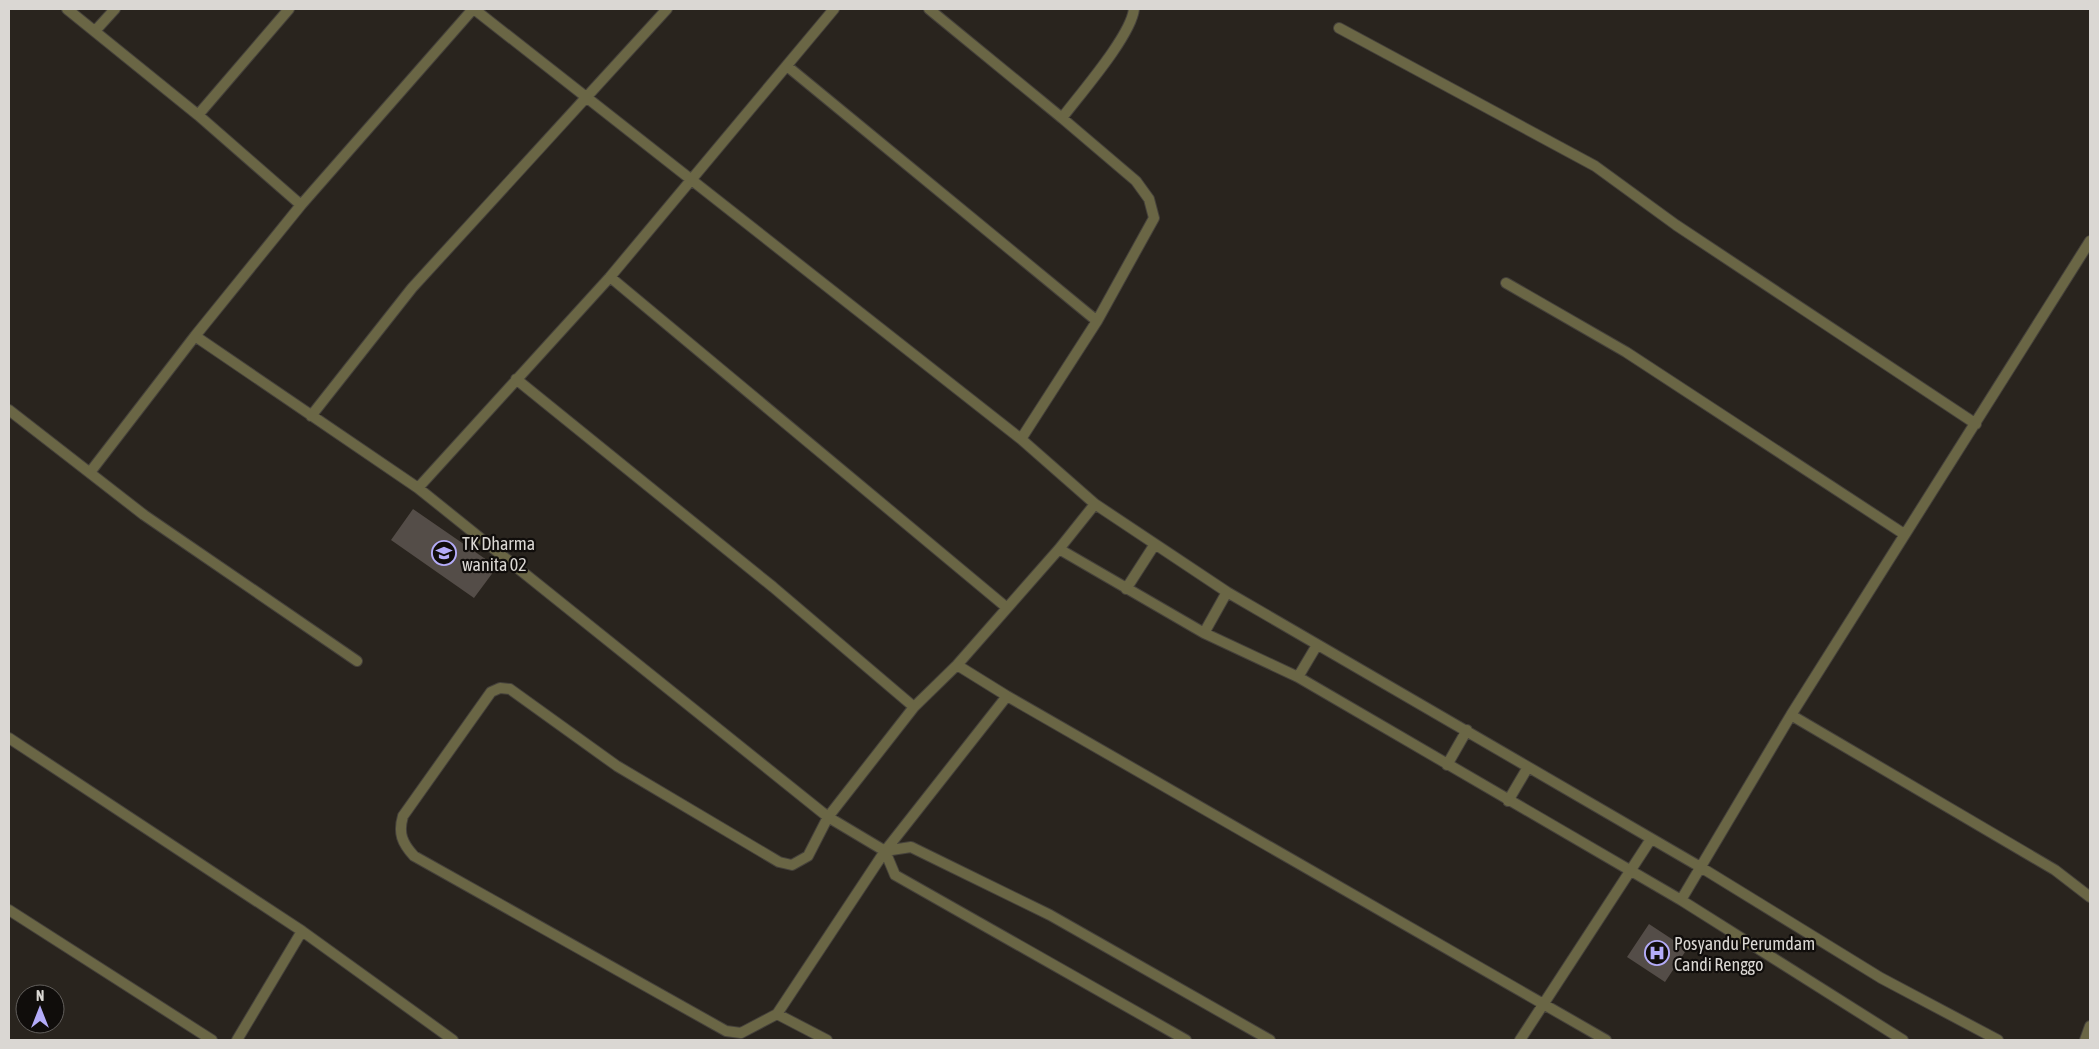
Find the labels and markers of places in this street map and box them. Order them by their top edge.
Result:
place label: TK Dharma wanita 02 [462,533,535,575]
school or university icon: TK Dharma wanita 02 [431,540,457,566]
place label: Posyandu Perumdam Candi Renggo [1674,933,1815,975]
hospital icon: Posyandu Perumdam Candi Renggo [1644,940,1670,966]

